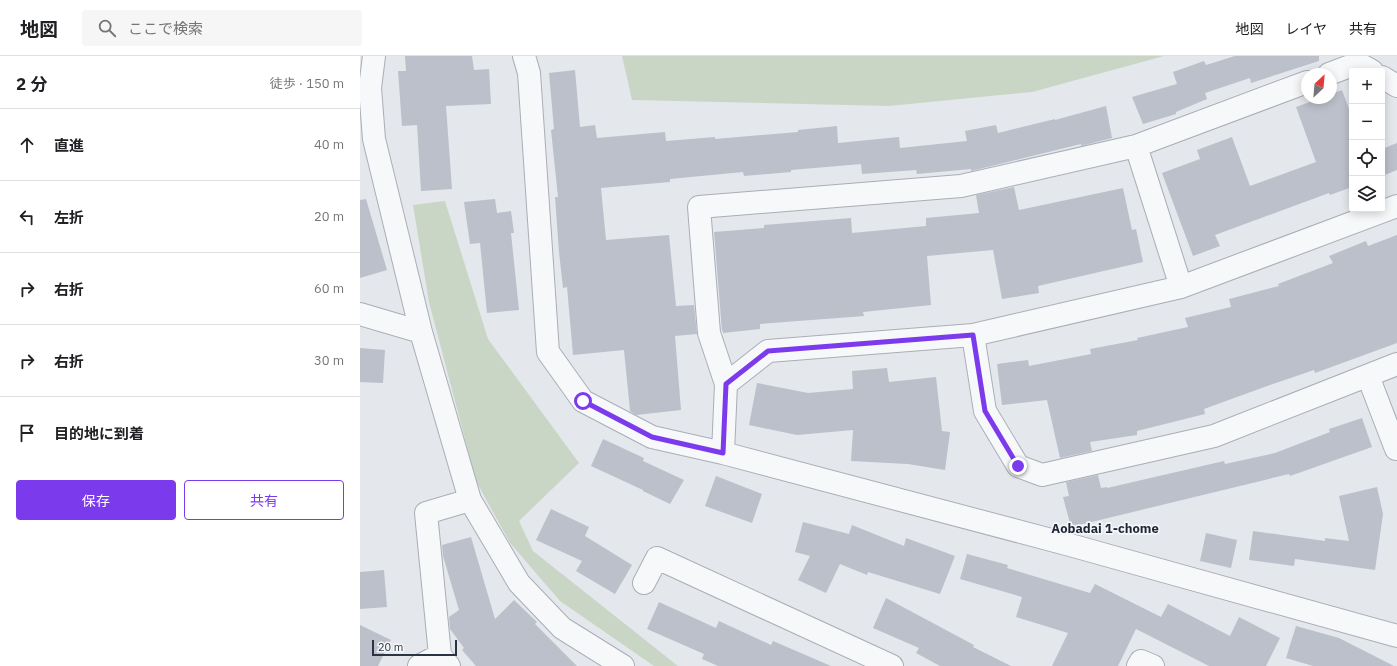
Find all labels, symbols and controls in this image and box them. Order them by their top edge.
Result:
search box [82,10,362,46]
text: 地図 [20,17,58,41]
icon: search [96,17,118,39]
text: ここで検索 [128,19,203,38]
text: 地図 [1235,20,1263,38]
text: レイヤ [1285,20,1327,38]
text: 共有 [1349,20,1377,38]
north arrow [1301,68,1337,104]
map controls [1349,68,1385,212]
button: + [1349,68,1385,104]
text: 2 分 [16,73,47,95]
text: 徒歩 · 150 m [270,75,344,92]
button: − [1349,104,1385,140]
icon: ahead [16,134,38,156]
text: 直進 [54,136,84,155]
text: 40 m [314,136,344,153]
button: locate [1349,140,1385,176]
button: layers [1349,176,1385,212]
icon: left [16,206,38,228]
text: 左折 [54,208,84,227]
text: 20 m [314,208,344,225]
icon: right [16,278,38,300]
text: 右折 [54,280,84,299]
text: 60 m [314,280,344,297]
icon: right [16,350,38,372]
text: 右折 [54,352,84,371]
text: 30 m [314,352,344,369]
route start [574,392,592,410]
icon: arrive [16,422,38,444]
text: 目的地に到着 [54,424,144,443]
route end [1009,457,1027,475]
button: 保存 [16,480,176,520]
button: 共有 [184,480,344,520]
district label: Aobadai 1-chome [1051,520,1159,537]
scale bar [372,638,457,657]
text: 20 m [378,640,403,654]

